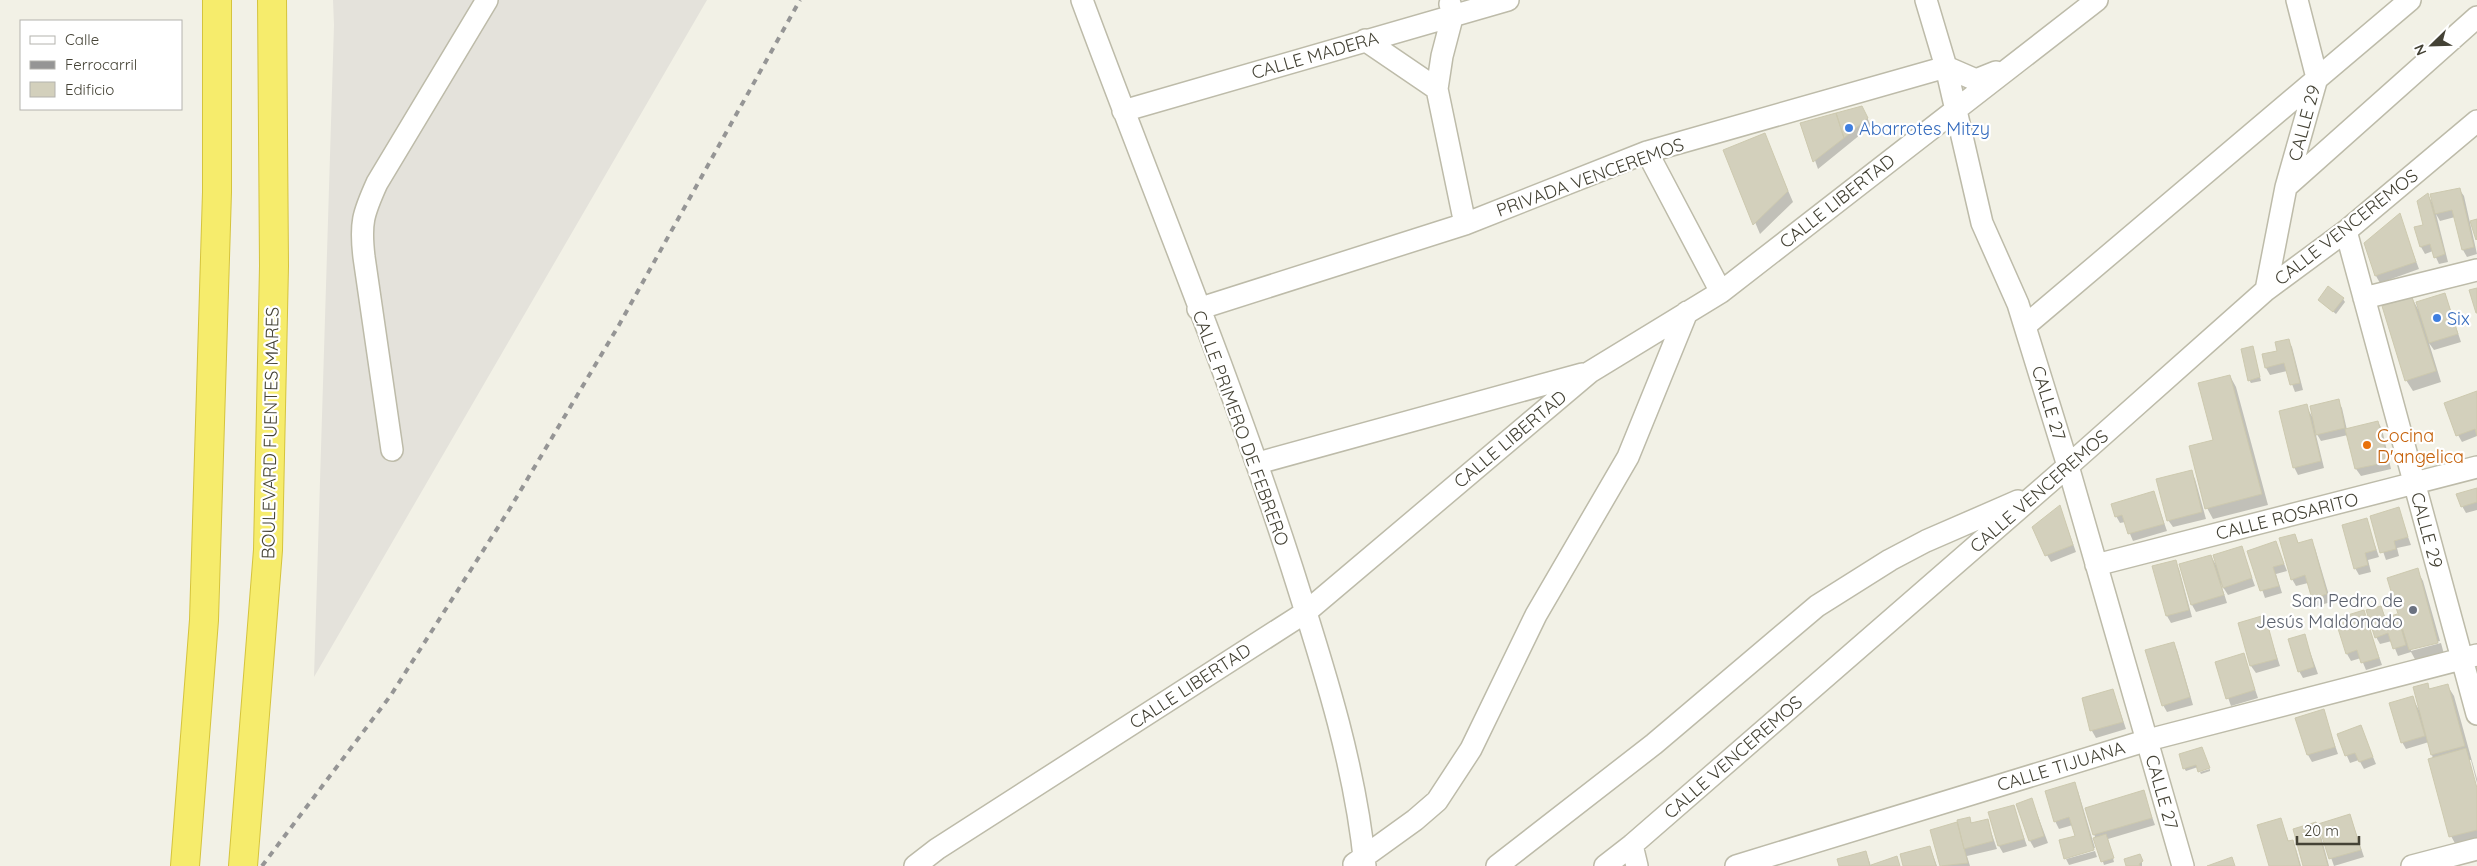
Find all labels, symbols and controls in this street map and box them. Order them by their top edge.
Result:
legend [20,20,182,110]
north arrow [2407,20,2457,70]
street label: CALLE MADERA [1249,26,1382,84]
text: Calle [65,30,99,49]
text: N [2410,42,2430,58]
text: Ferrocarril [65,55,137,74]
text: Edificio [65,80,114,99]
street label: CALLE 29 [2283,82,2325,164]
place label: Abarrotes Mitzy [1859,117,1990,140]
marker: Abarrotes Mitzy [1843,122,1855,134]
street label: PRIVADA VENCEREMOS [1493,132,1687,222]
street label: CALLE LIBERTAD [1775,149,1899,253]
street label: CALLE VENCEREMOS [2270,164,2422,290]
street label: BOULEVARD FUENTES MARES [256,307,284,559]
street label: CALLE PRIMERO DE FEBRERO [1188,307,1294,549]
place label: Six [2447,307,2470,330]
marker: Six [2431,312,2443,324]
street label: CALLE 27 [2027,363,2071,443]
street label: CALLE LIBERTAD [1449,385,1571,493]
place label: Cocina D'angelica [2377,424,2464,468]
street label: CALLE VENCEREMOS [1965,425,2113,557]
marker: Cocina D'angelica [2361,439,2373,451]
street label: CALLE ROSARITO [2213,487,2361,545]
street label: CALLE 29 [2406,489,2448,571]
place label: San Pedro de Jesús Maldonado [2256,589,2403,633]
marker: San Pedro de Jesús Maldonado [2407,604,2419,616]
street label: CALLE LIBERTAD [1125,638,1255,734]
street label: CALLE VENCEREMOS [1659,691,1807,823]
street label: CALLE TIJUANA [1994,736,2128,796]
street label: CALLE 27 [2140,752,2184,832]
scale bar [2297,814,2360,846]
text: 20 m [2304,821,2339,840]

